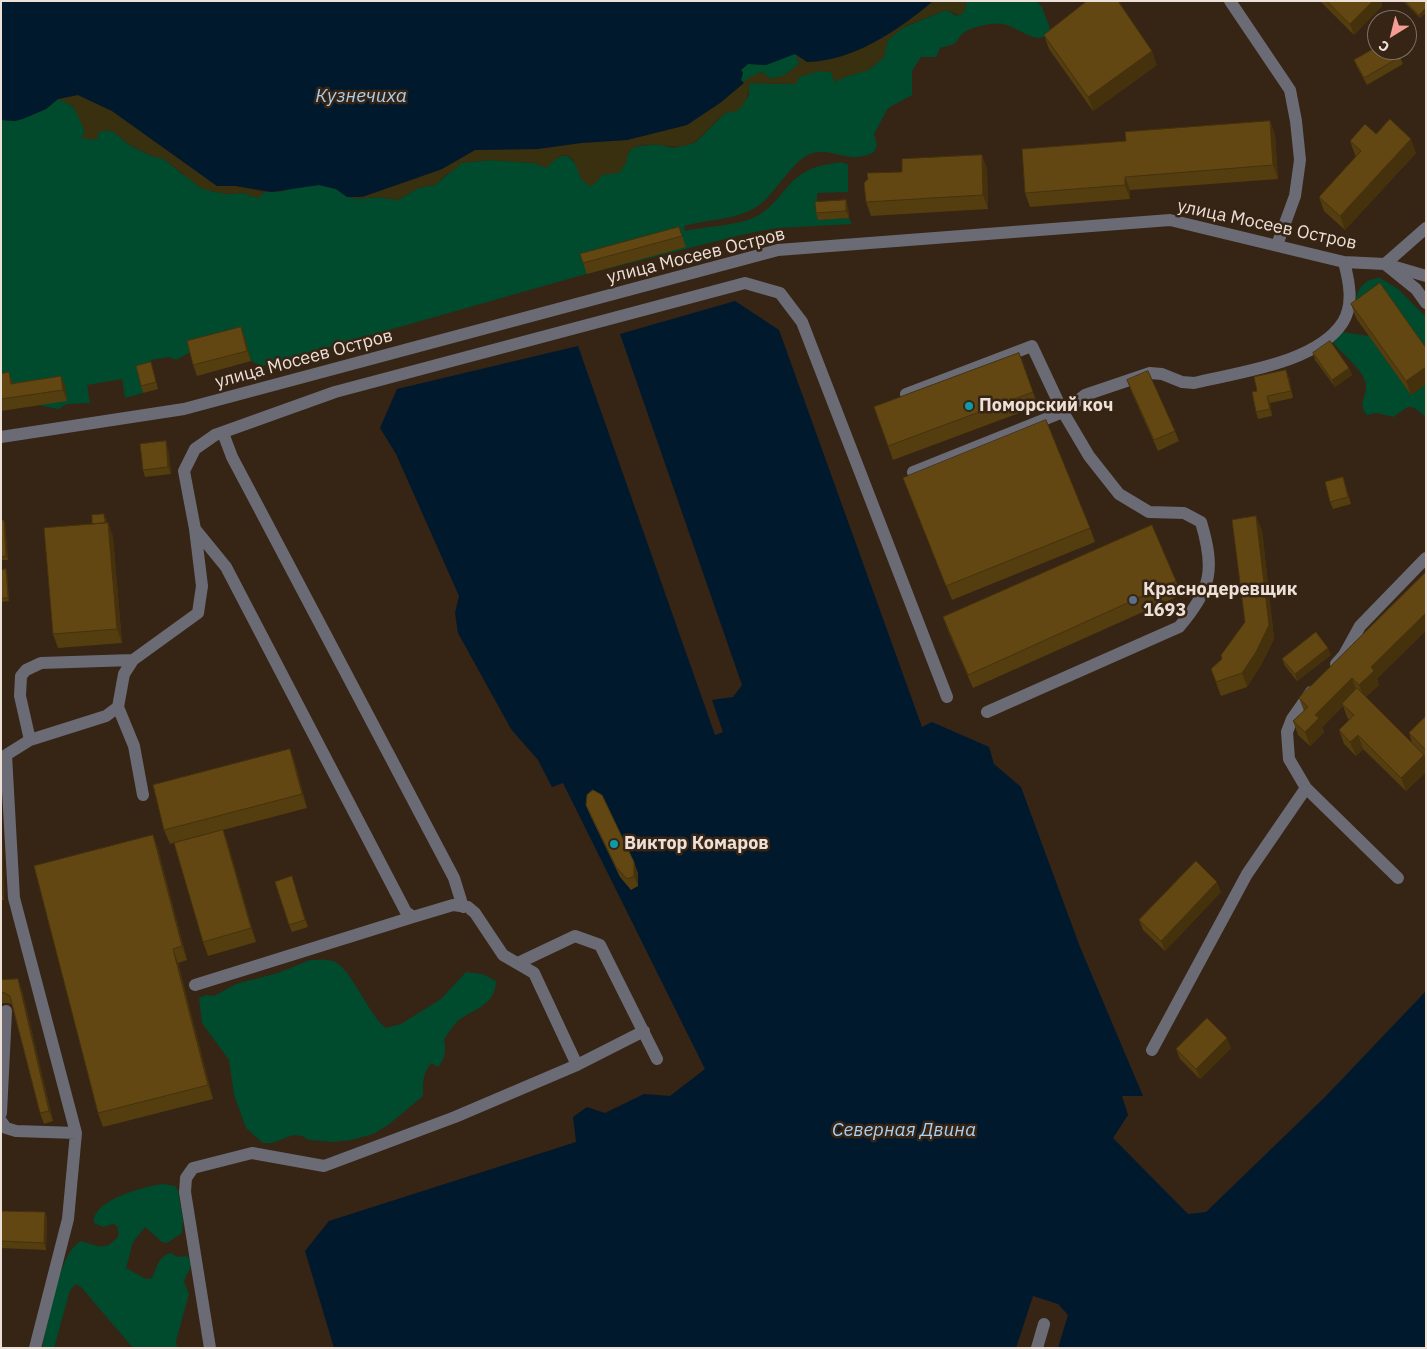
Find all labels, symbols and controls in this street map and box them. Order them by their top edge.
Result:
north arrow [1367,10,1417,60]
text: С [1375,36,1393,56]
water label: Кузнечиха [315,86,407,108]
street label: улица Мосеев Остров [1175,195,1359,255]
street label: улица Мосеев Остров [605,223,787,289]
street label: улица Мосеев Остров [213,325,395,393]
place label: Поморский коч [979,395,1113,417]
marker: Поморский коч [963,400,975,412]
place label: Краснодеревщик 1693 [1143,579,1297,622]
marker: Краснодеревщик 1693 [1127,594,1139,606]
place label: Виктор Комаров [624,833,769,855]
marker: Виктор Комаров [608,838,620,850]
water label: Северная Двина [832,1120,976,1142]

